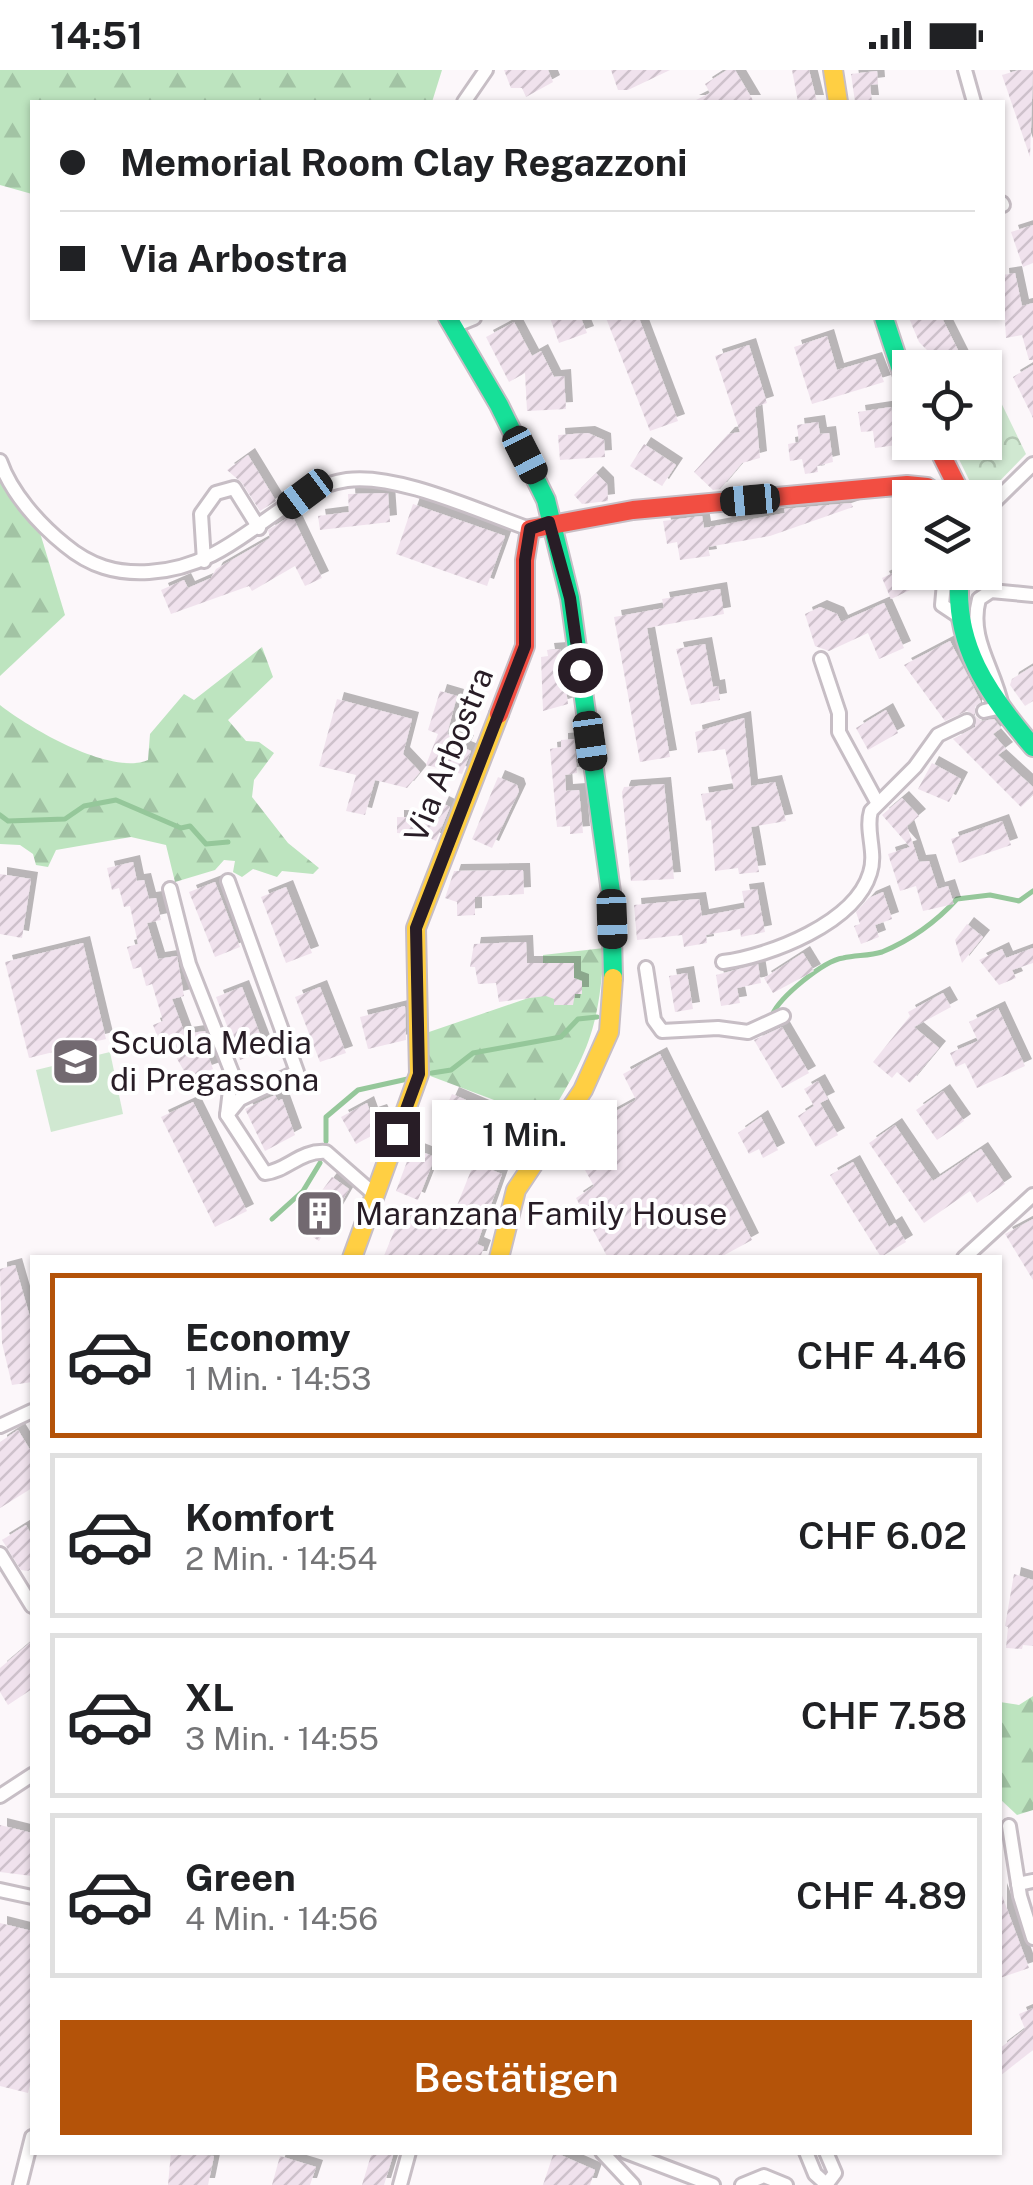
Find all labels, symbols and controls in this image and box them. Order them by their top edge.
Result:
text: 14:51 [50,13,143,58]
text: Memorial Room Clay Regazzoni [120,140,687,185]
text: Via Arbostra [120,236,348,281]
map controls [892,350,1002,590]
button: locate [892,350,1002,460]
car [498,421,552,489]
car [272,464,338,524]
button: layers [892,480,1002,590]
car [719,482,781,518]
route start [558,648,603,693]
street label: Via Arbostra [397,662,500,848]
car [571,709,609,773]
car [596,888,628,950]
place label: Scuola Media di Pregassona [110,1024,319,1098]
school or university icon: Scuola Media di Pregassona [49,1035,101,1087]
callout: 1 Min. [432,1099,617,1169]
route end [375,1112,420,1157]
text: 1 Min. [482,1116,567,1153]
building icon: Maranzana Family House [294,1188,346,1240]
place label: Maranzana Family House [355,1195,727,1232]
icon: car [65,1311,155,1401]
text: Economy [185,1315,351,1360]
text: CHF 4.46 [797,1333,967,1378]
text: 1 Min. · 14:53 [185,1360,371,1397]
icon: car [65,1491,155,1581]
text: Komfort [185,1495,335,1540]
text: CHF 6.02 [798,1513,967,1558]
text: 2 Min. · 14:54 [185,1540,377,1577]
icon: car [65,1671,155,1761]
text: XL [185,1675,234,1720]
text: CHF 7.58 [801,1693,967,1738]
text: 3 Min. · 14:55 [185,1720,379,1757]
icon: car [65,1851,155,1941]
text: Green [185,1855,296,1900]
text: CHF 4.89 [796,1873,967,1918]
text: 4 Min. · 14:56 [185,1900,378,1937]
button: Bestätigen [60,2020,972,2135]

